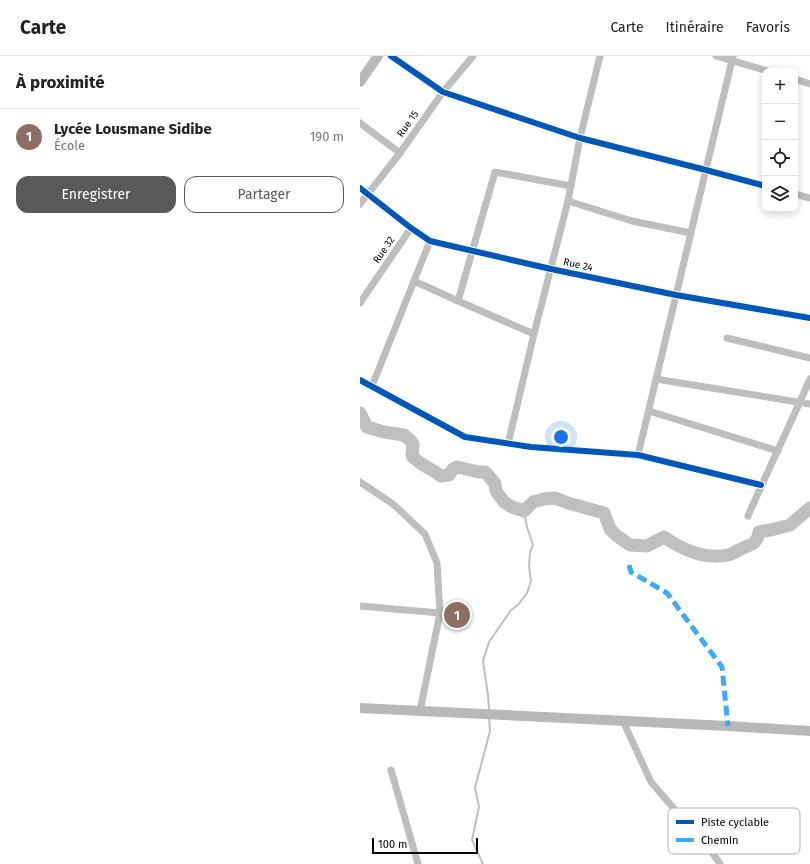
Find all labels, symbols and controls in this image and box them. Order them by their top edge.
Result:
text: Carte [20,16,66,39]
text: Carte [610,19,644,36]
text: Itinéraire [666,19,724,36]
text: Favoris [746,19,790,36]
map controls [762,68,798,212]
button: + [762,68,798,104]
text: À proximité [16,72,105,93]
button: − [762,104,798,140]
street label: Rue 15 [395,109,421,139]
text: Lycée Lousmane Sidibe [54,120,212,138]
text: 1 [26,129,32,144]
text: 190 m [310,129,344,144]
text: École [54,138,85,153]
button: locate [762,140,798,176]
button: Enregistrer [16,176,176,213]
button: Partager [184,176,344,213]
button: layers [762,176,798,212]
street label: Rue 32 [371,234,397,266]
street label: Rue 24 [562,256,595,274]
your location [551,427,571,447]
pin: 1 [444,600,470,630]
legend [668,808,800,854]
text: Piste cyclable [701,816,769,829]
text: Chemin [701,834,738,847]
scale bar [372,836,478,855]
text: 100 m [378,838,407,851]

